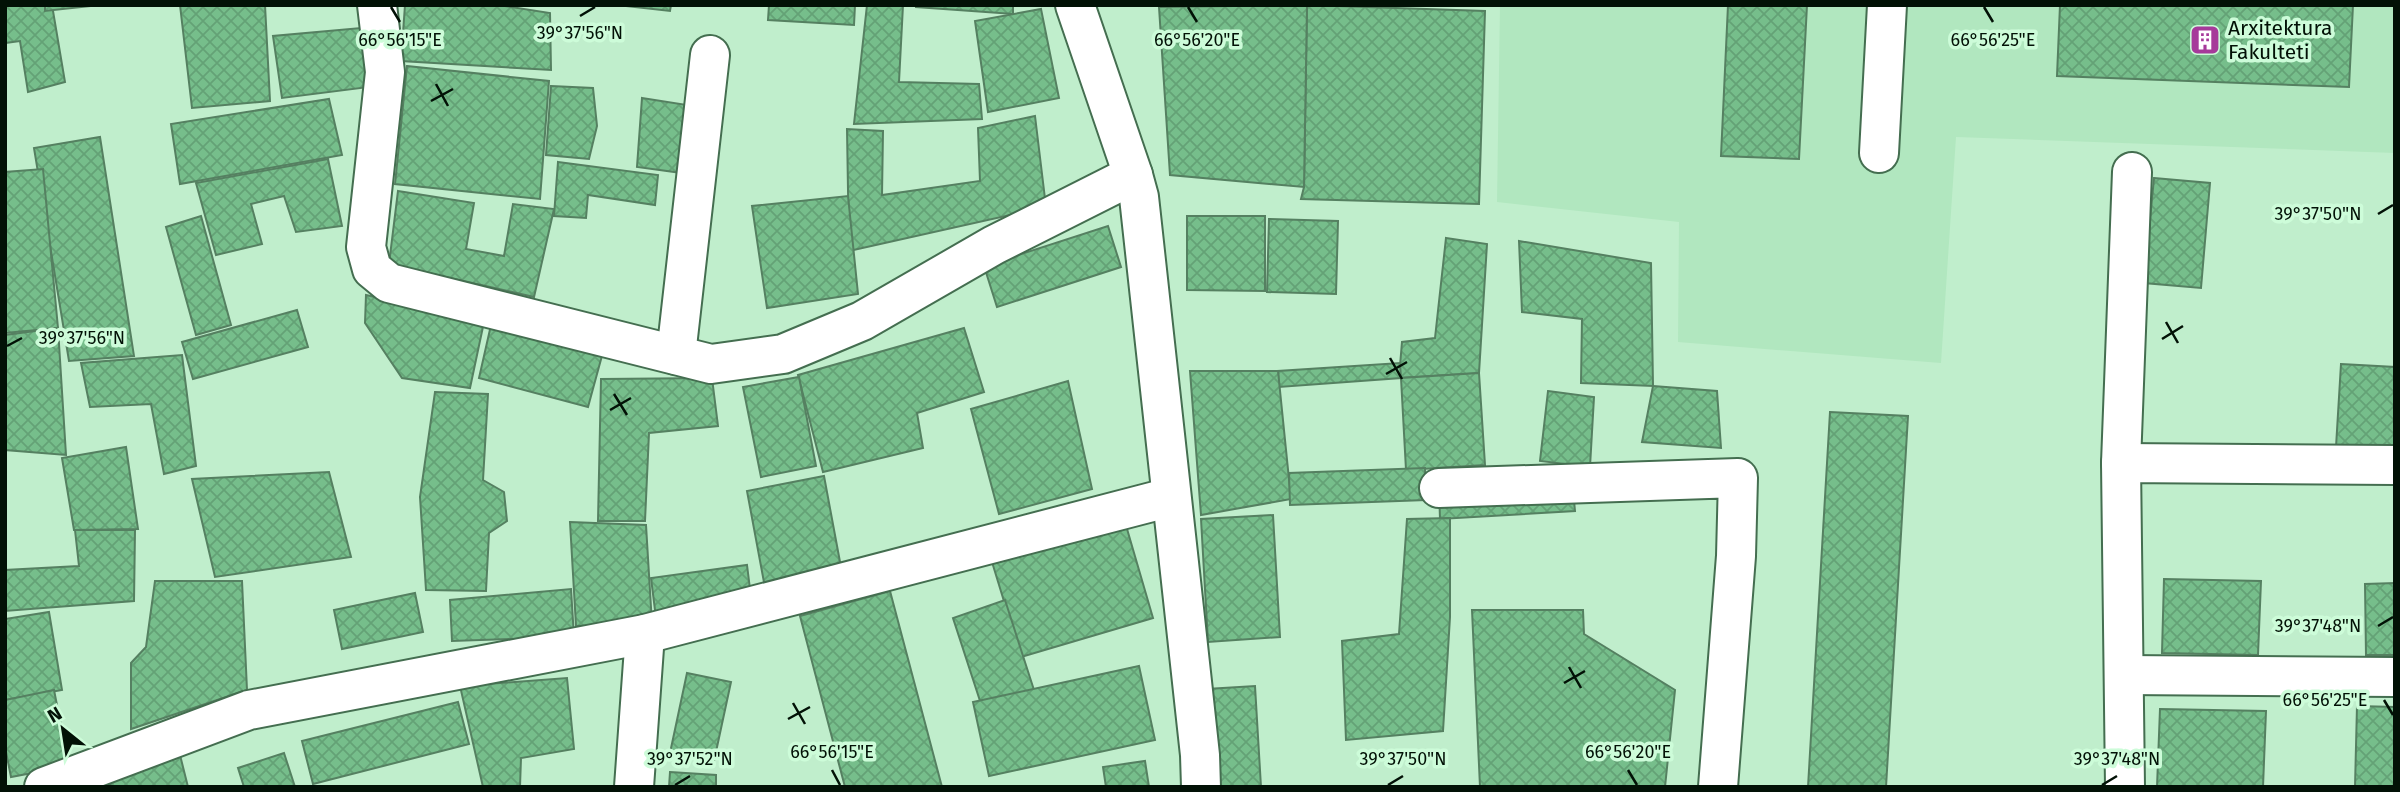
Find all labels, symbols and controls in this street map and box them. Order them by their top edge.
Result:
place label: Arxitektura Fakulteti [2228,15,2332,65]
text: 39°37'56"N [537,22,623,44]
building icon: Arxitektura Fakulteti [2188,23,2222,57]
text: 66°56'15"E [358,29,442,51]
text: 66°56'20"E [1154,29,1240,51]
text: 66°56'25"E [1951,29,2035,51]
text: 39°37'50"N [2275,203,2361,225]
text: 39°37'56"N [39,327,125,349]
text: 39°37'48"N [2275,615,2361,637]
text: 66°56'25"E [2283,689,2367,711]
north arrow [28,694,98,764]
text: N [44,702,66,728]
text: 66°56'15"E [790,741,874,763]
text: 66°56'20"E [1585,741,1671,763]
text: 39°37'52"N [647,748,733,770]
text: 39°37'50"N [1360,748,1446,770]
text: 39°37'48"N [2074,748,2160,770]

